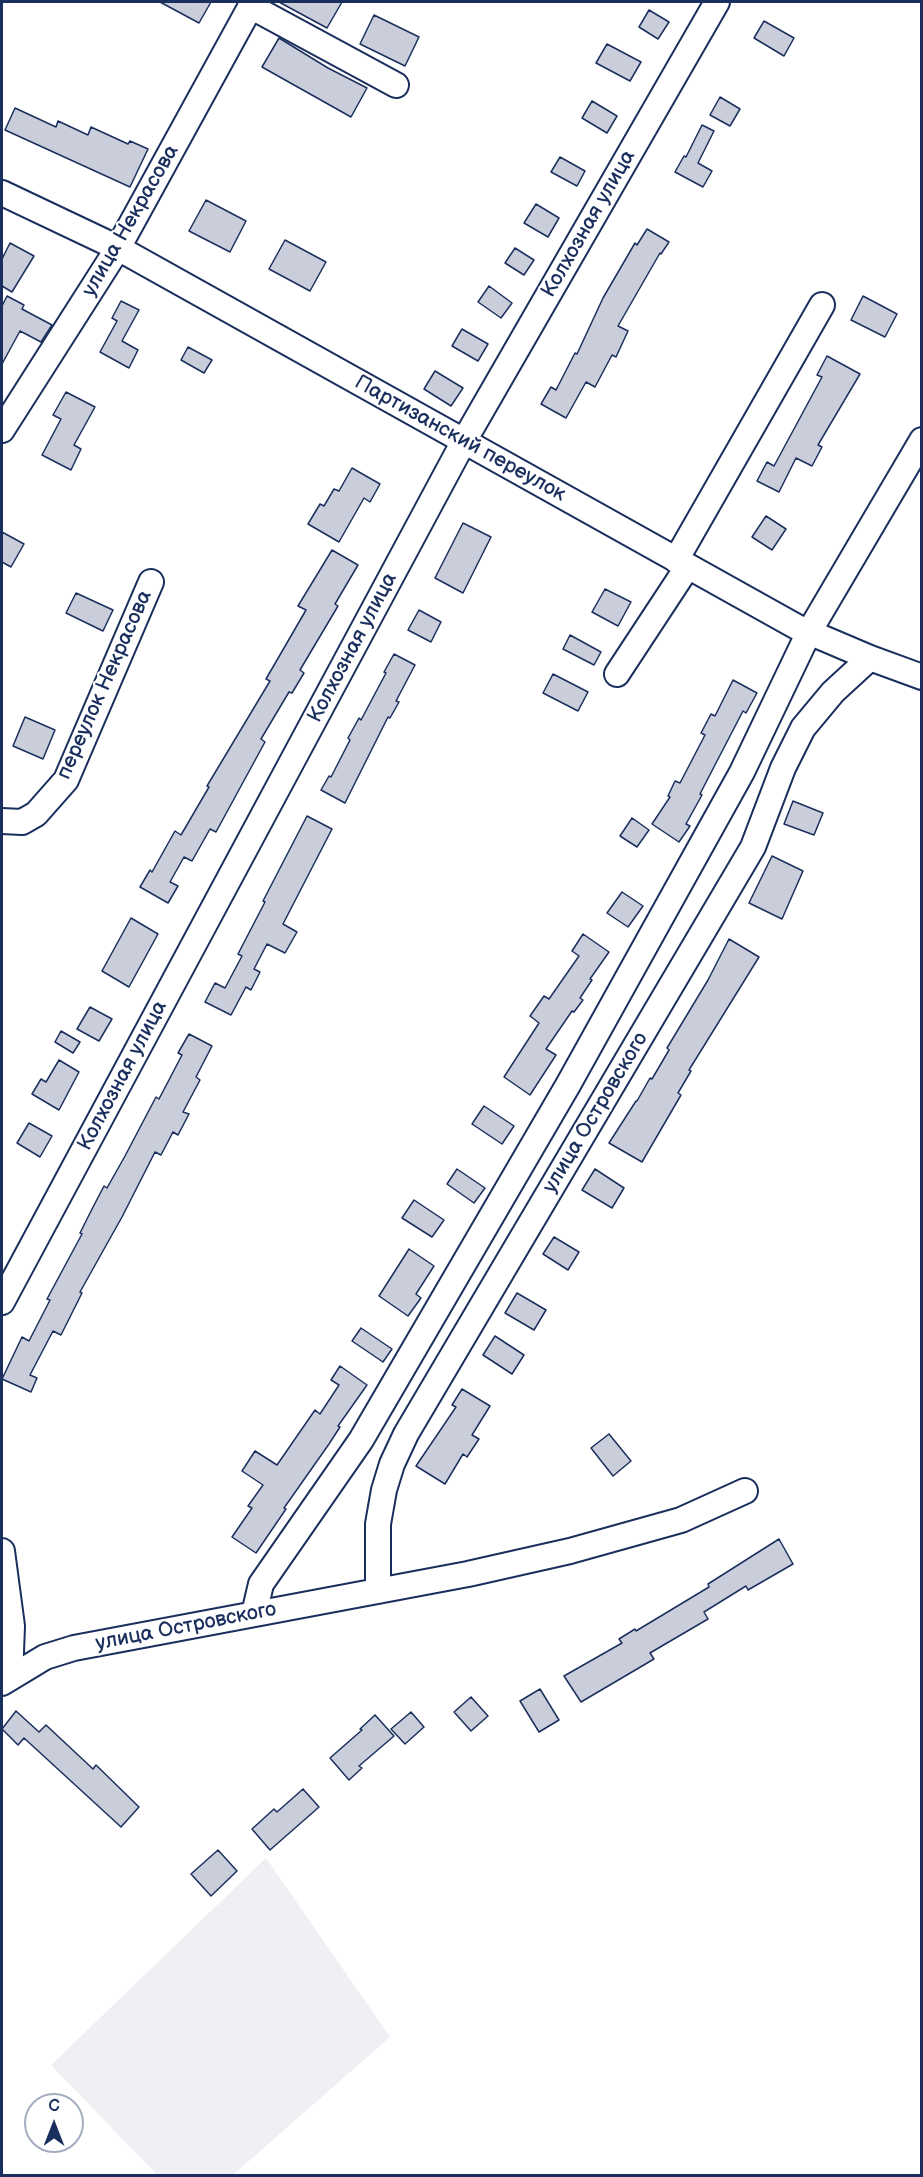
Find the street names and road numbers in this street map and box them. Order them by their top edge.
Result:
street label: улица Некрасова [77,141,185,301]
street label: Колхозная улица [537,146,641,302]
street label: Партизанский переулок [350,370,570,508]
street label: Колхозная улица [303,569,403,727]
street label: переулок Некрасова [52,587,158,783]
street label: Колхозная улица [73,997,173,1155]
street label: улица Островского [538,1028,654,1198]
street label: улица Островского [94,1597,278,1657]

